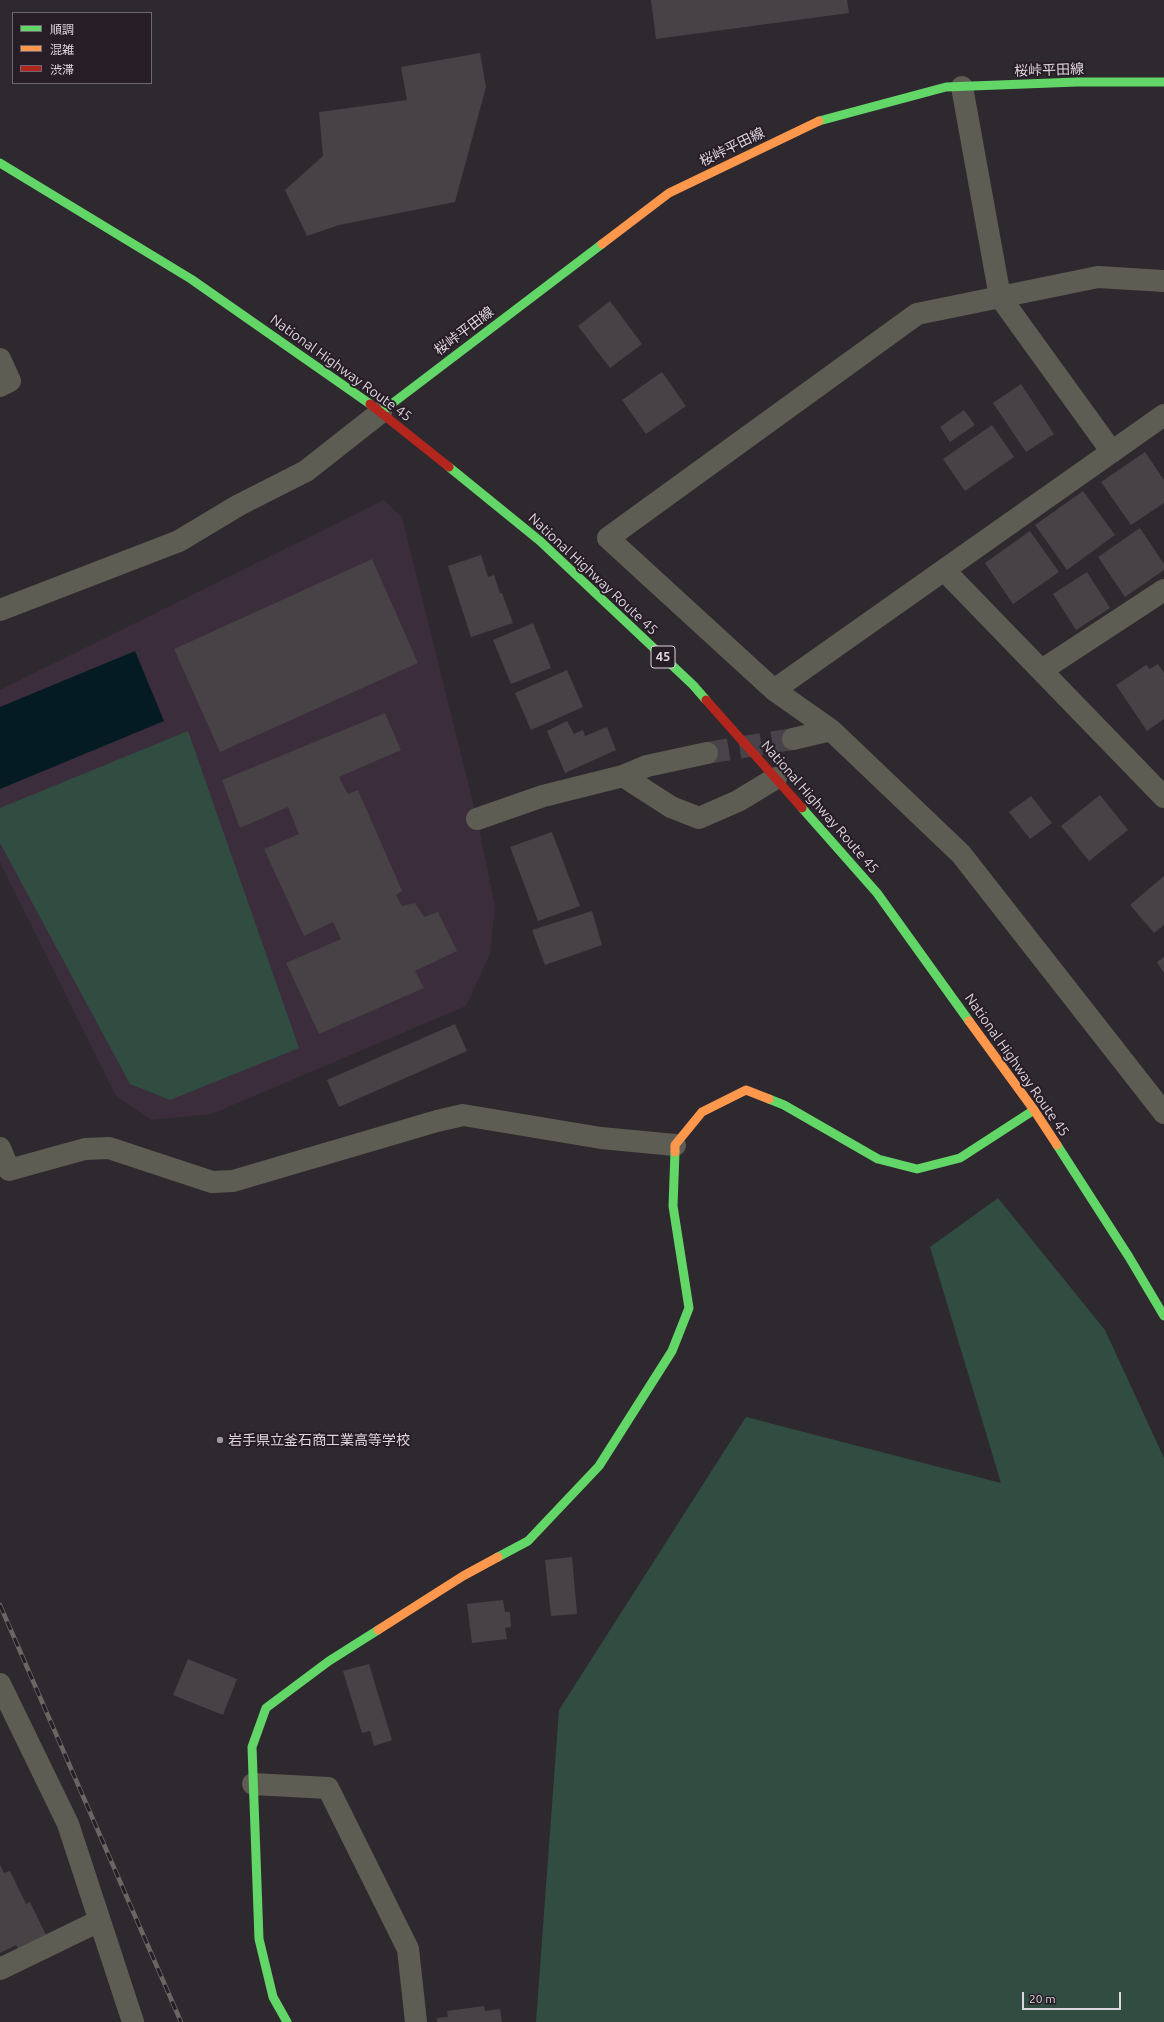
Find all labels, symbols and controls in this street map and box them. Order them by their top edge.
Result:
legend [12,12,152,84]
text: 順調 [50,23,74,36]
text: 混雑 [50,43,74,56]
street label: 桜峠平田線 [1014,60,1084,80]
text: 渋滞 [50,63,74,76]
street label: 桜峠平田線 [697,124,767,170]
street label: 桜峠平田線 [431,303,497,359]
street label: National Highway Route 45 [267,311,415,425]
street label: National Highway Route 45 [525,510,661,638]
road number: 45 [651,646,675,668]
street label: National Highway Route 45 [758,737,882,877]
street label: National Highway Route 45 [961,990,1073,1140]
place label: 岩手県立釜石商工業高等学校 [228,1432,410,1448]
marker: 岩手県立釜石商工業高等学校 [215,1435,225,1445]
scale bar [1024,1984,1123,2010]
text: 20 m [1029,1992,1056,2005]

